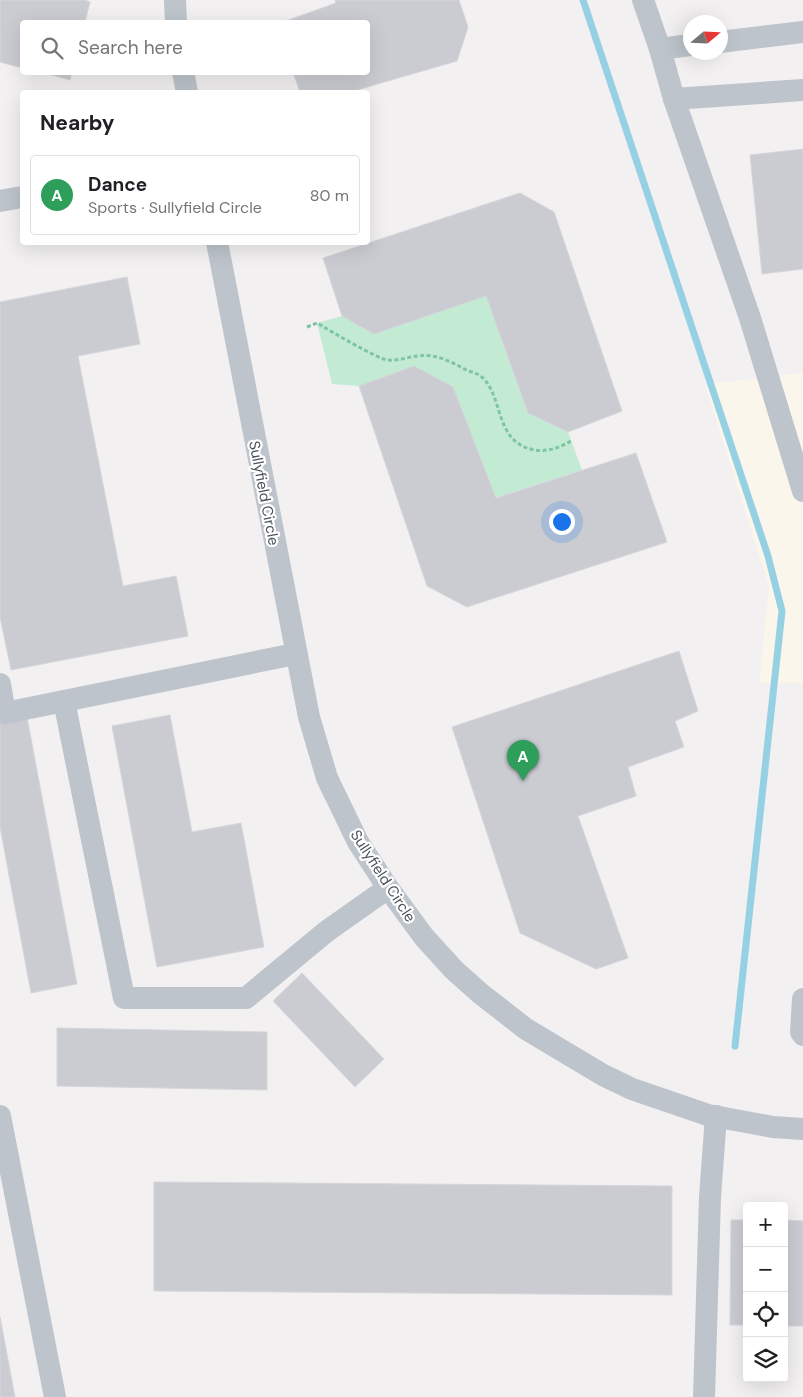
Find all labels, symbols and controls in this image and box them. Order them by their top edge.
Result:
north arrow [683,15,728,60]
search box [20,20,370,75]
icon: search [38,34,66,62]
text: Search here [78,35,183,60]
text: Nearby [40,109,114,137]
text: Dance [88,172,147,197]
text: A [51,185,63,206]
text: 80 m [310,185,349,206]
text: Sports · Sullyfield Circle [88,197,262,218]
street label: Sullyfield Circle [244,439,284,547]
your location [549,509,575,535]
pin: A [507,740,539,781]
street label: Sullyfield Circle [346,826,420,926]
map controls [743,1202,788,1382]
button: + [743,1202,788,1247]
button: − [743,1247,788,1292]
button: locate [743,1292,788,1337]
button: layers [743,1337,788,1382]

